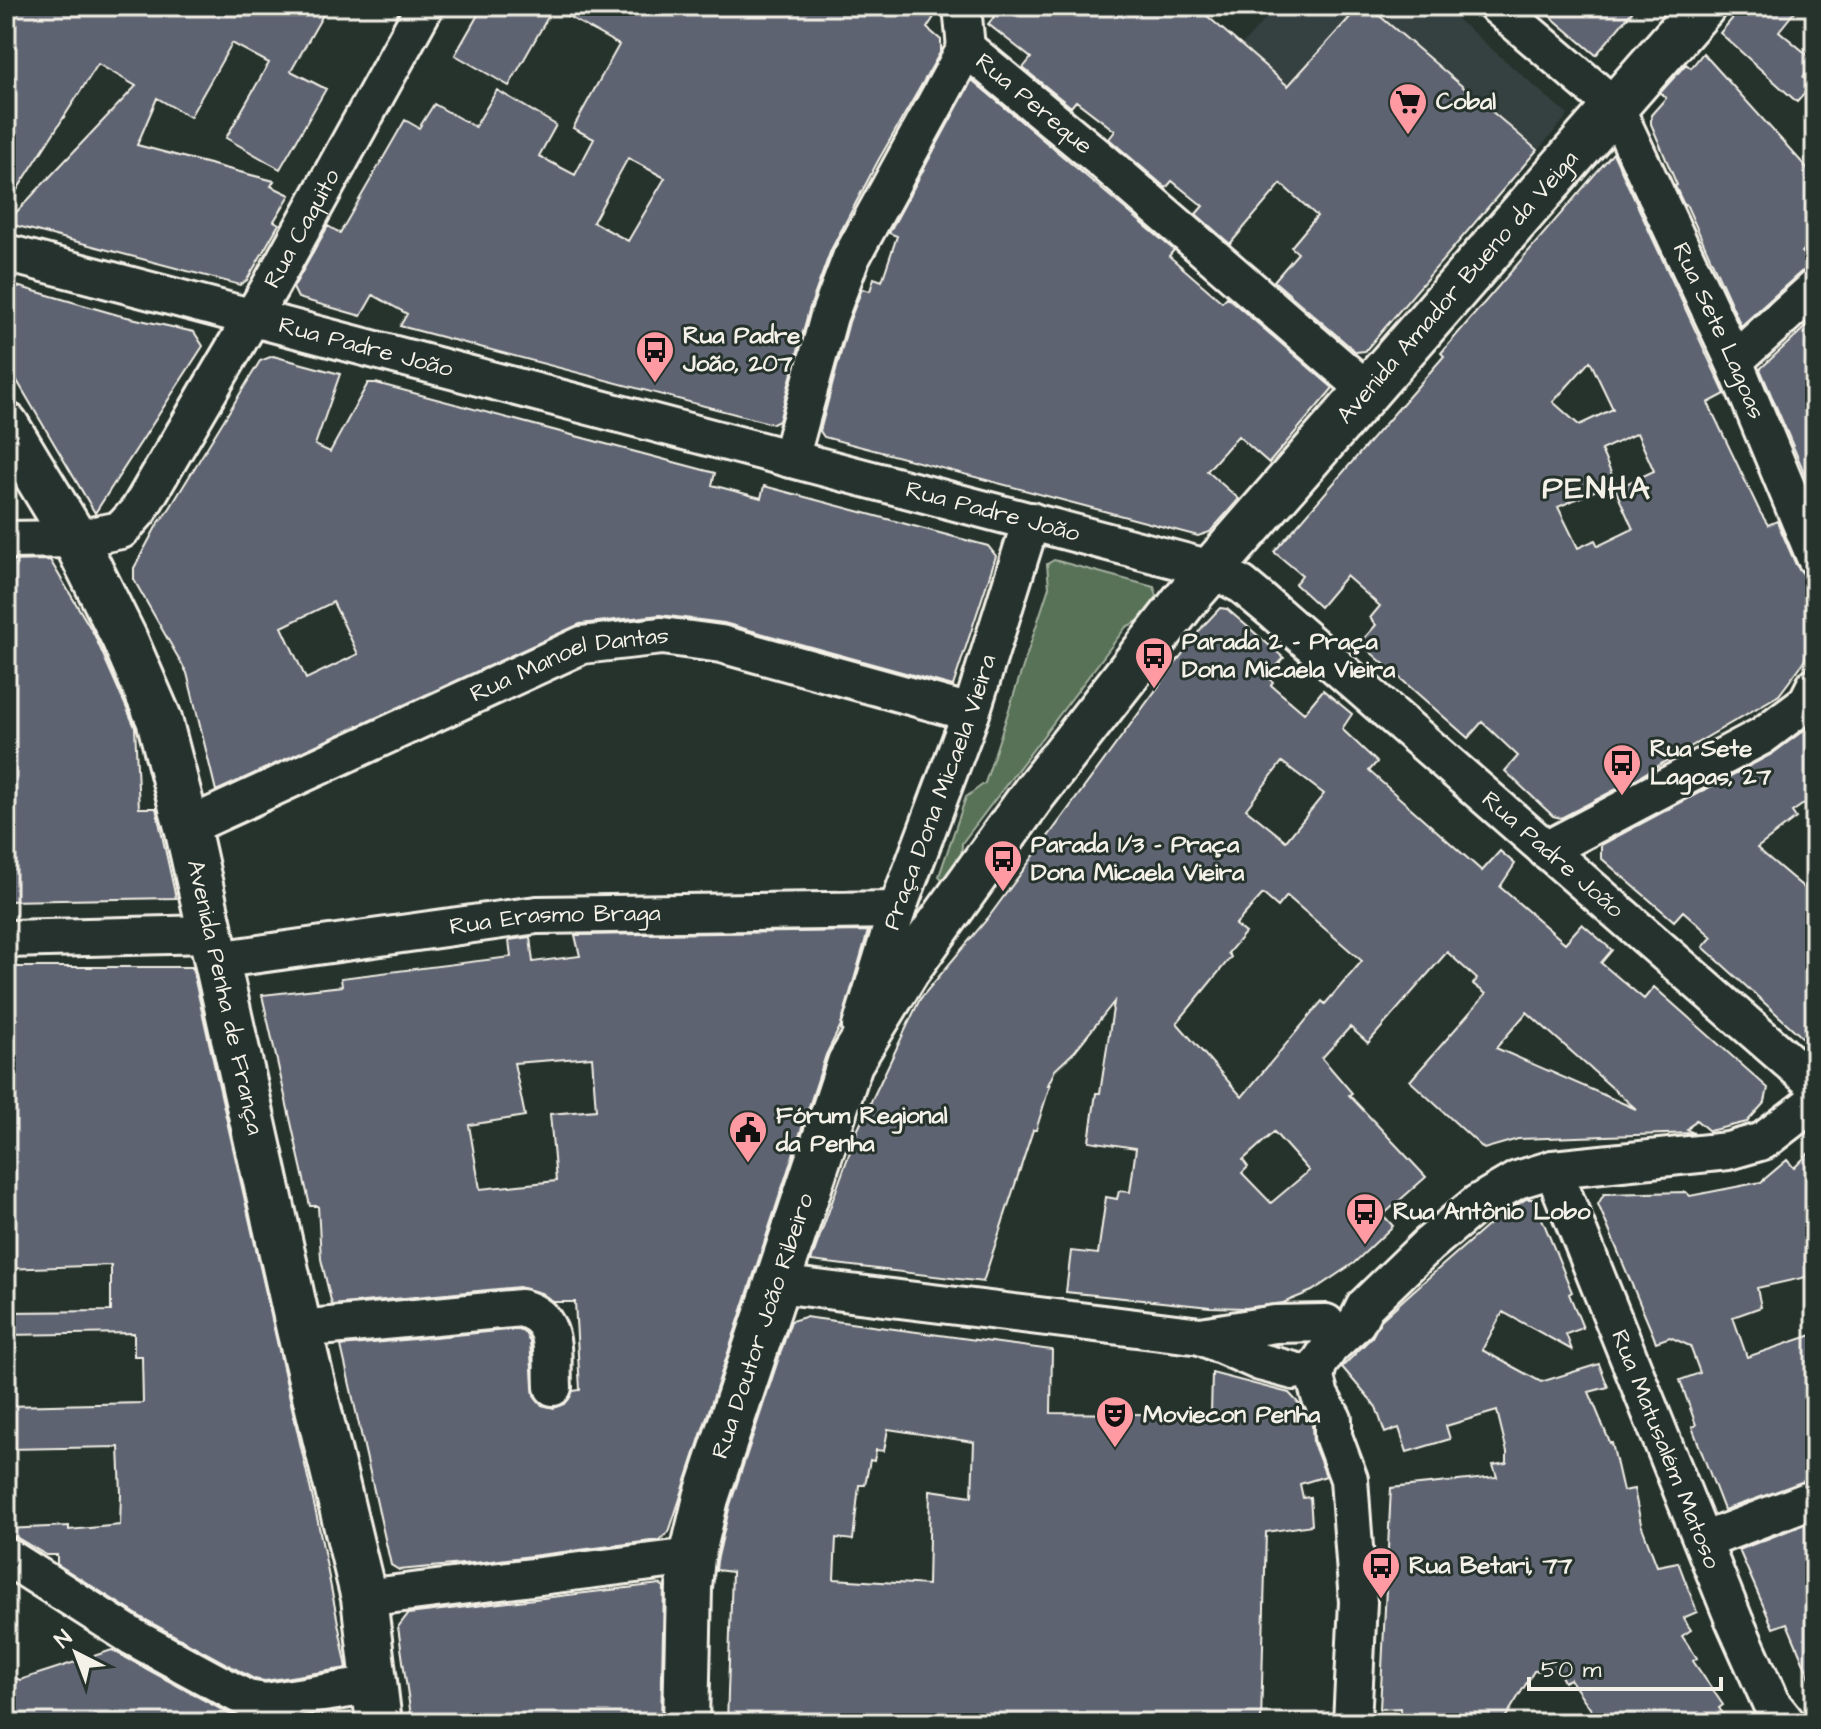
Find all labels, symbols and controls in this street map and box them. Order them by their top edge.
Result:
street label: Rua Pereque [968,45,1100,163]
supermarket icon: Cobal [1387,81,1429,136]
place label: Cobal [1436,85,1496,119]
street label: Avenida Amador Bueno da Veiga [1329,143,1587,432]
street label: Rua Caquito [255,162,349,295]
street label: Rua Sete Lagoas [1664,237,1773,424]
street label: Rua Padre João [275,308,457,387]
place label: Rua Padre João, 207 [682,319,800,381]
bus stop icon: Rua Padre João, 207 [634,329,676,384]
district label: PENHA [1542,466,1652,511]
street label: Rua Padre João [902,473,1084,551]
street label: Rua Manoel Dantas [465,618,671,711]
place label: Parada 2 - Praça Dona Micaela Vieira [1182,625,1396,687]
bus stop icon: Parada 2 - Praça Dona Micaela Vieira [1133,635,1175,690]
street label: Praça Dona Micaela Vieira [875,650,1005,934]
place label: Rua Sete Lagoas, 27 [1650,732,1772,795]
bus stop icon: Rua Sete Lagoas, 27 [1601,742,1643,797]
street label: Rua Padre João [1474,783,1631,927]
place label: Parada 1/3 - Praça Dona Micaela Vieira [1031,828,1245,890]
bus stop icon: Parada 1/3 - Praça Dona Micaela Vieira [982,838,1024,893]
street label: Avenida Penha de França [178,856,272,1138]
street label: Rua Erasmo Braga [447,896,661,944]
place label: Fórum Regional da Penha [775,1099,948,1161]
public building icon: Fórum Regional da Penha [727,1109,769,1164]
street label: Rua Doutor João Ribeiro [703,1188,823,1463]
bus stop icon: Rua Antônio Lobo [1344,1191,1386,1246]
place label: Rua Antônio Lobo [1393,1195,1591,1229]
street label: Rua Matusalém Matoso [1602,1324,1729,1575]
theatre icon: Moviecon Penha [1094,1394,1136,1449]
place label: Moviecon Penha [1143,1398,1321,1432]
bus stop icon: Rua Betari, 77 [1360,1545,1402,1600]
place label: Rua Betari, 77 [1409,1549,1573,1583]
north arrow [36,1613,116,1693]
text: N [48,1623,79,1655]
scale bar [1529,1641,1721,1691]
text: 50 m [1541,1653,1602,1687]

